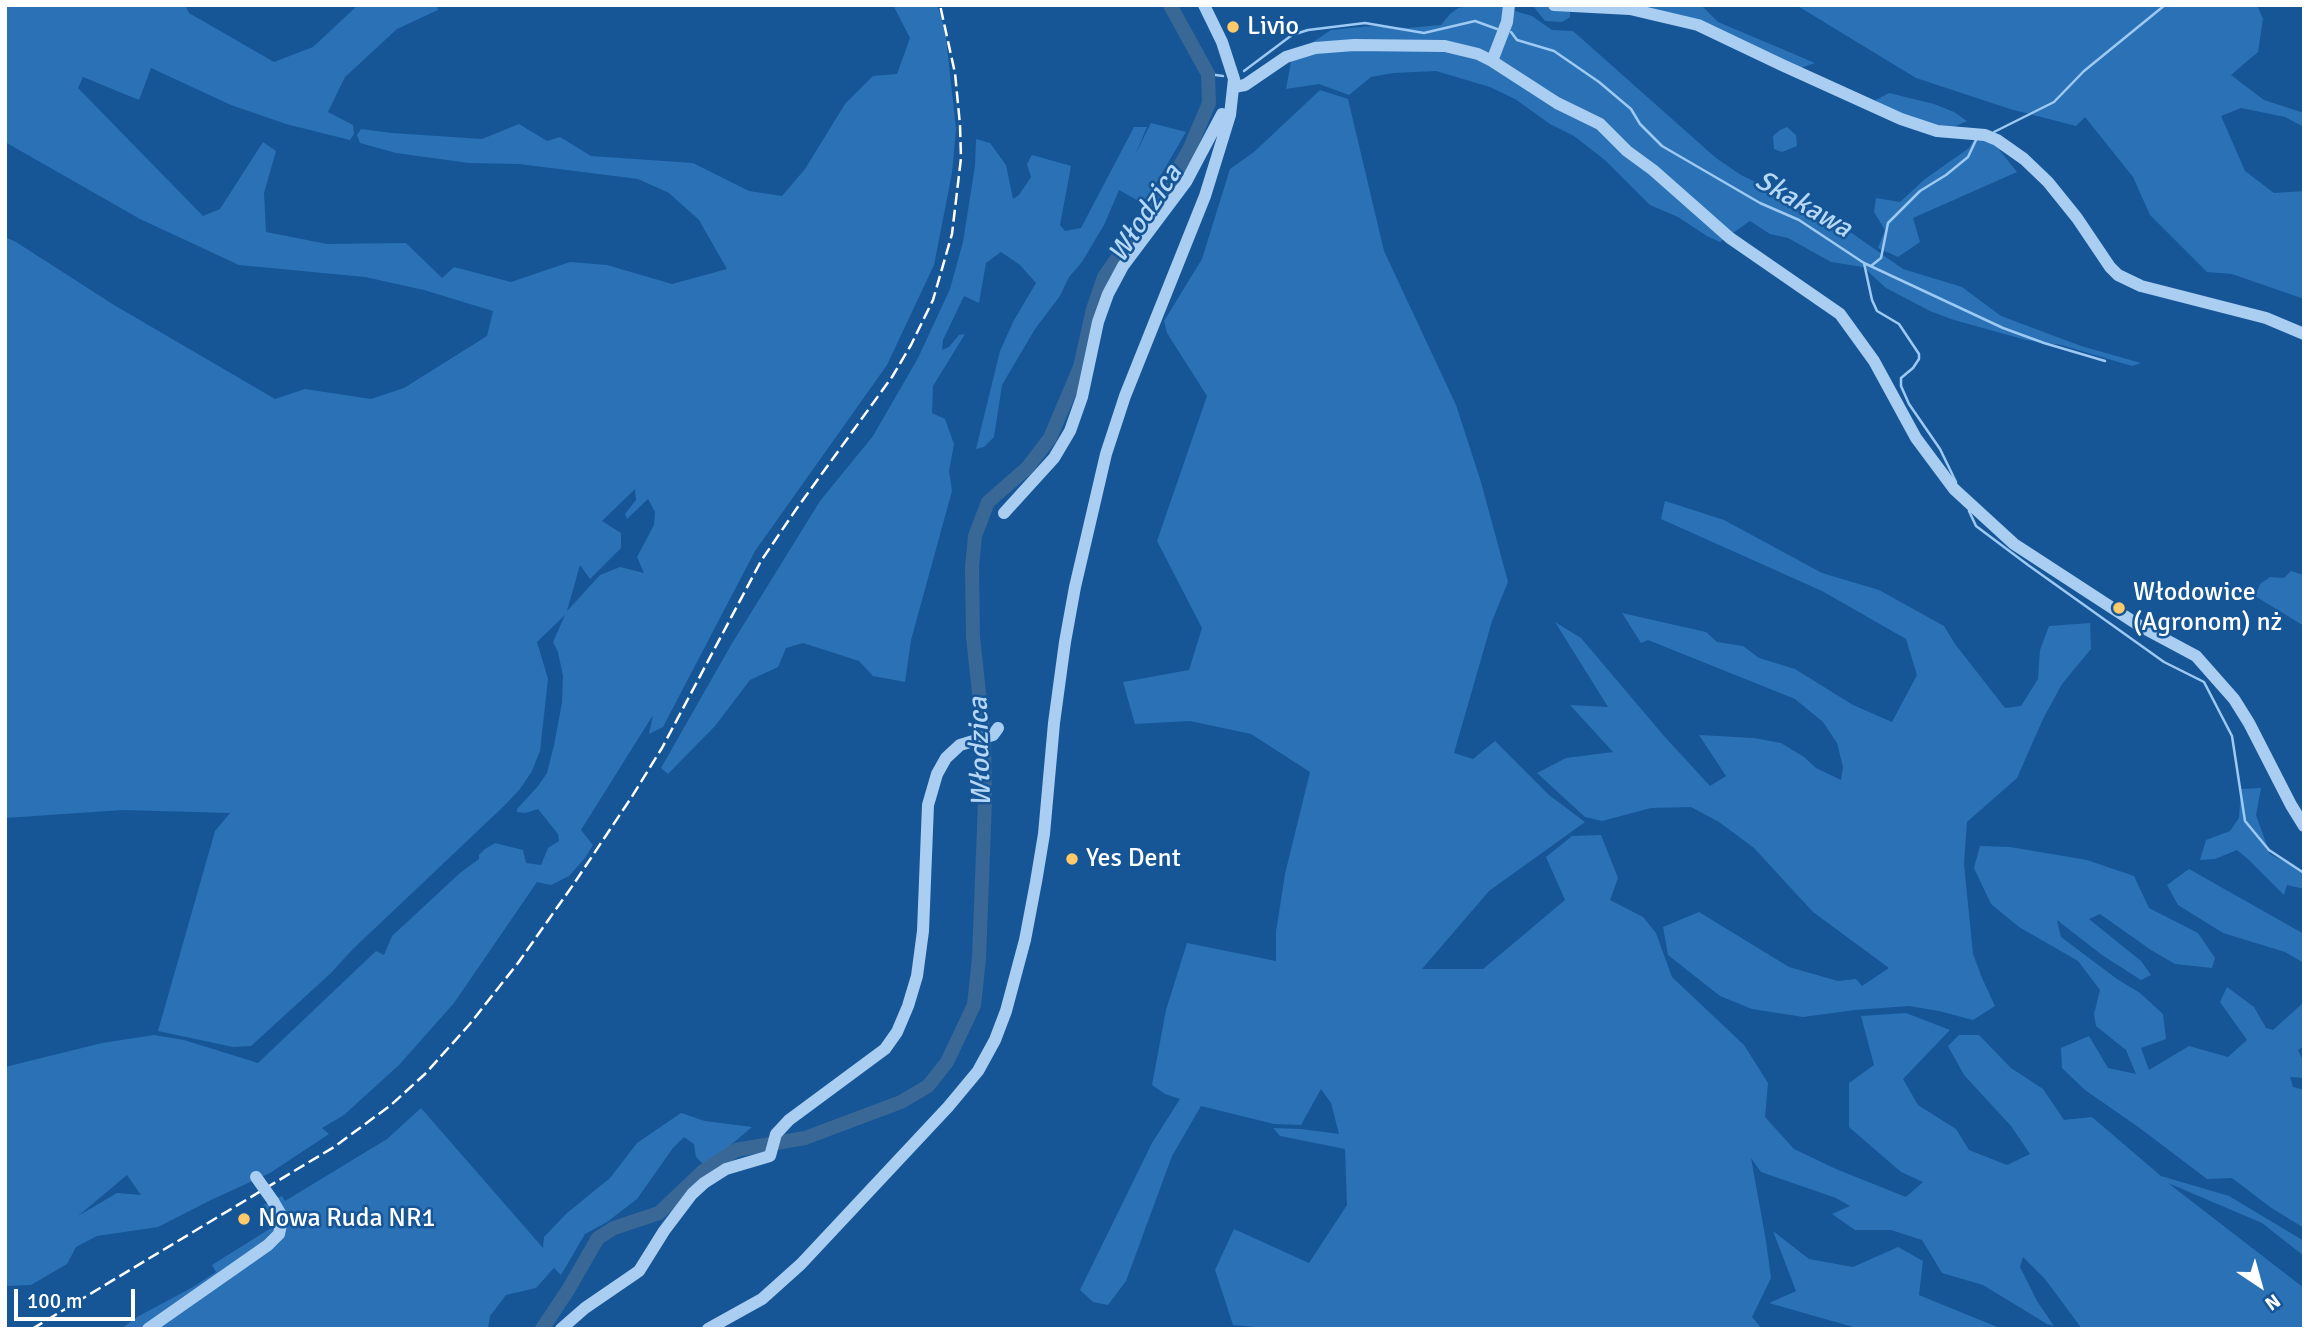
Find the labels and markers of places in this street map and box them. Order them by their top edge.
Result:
place label: Livio [1247,11,1299,43]
marker: Livio [1225,19,1241,35]
place label: Włodowice (Agronom) nż [2133,577,2282,638]
marker: Włodowice (Agronom) nż [2111,600,2127,616]
place label: Yes Dent [1086,843,1181,875]
marker: Yes Dent [1064,851,1080,867]
place label: Nowa Ruda NR1 [258,1203,436,1235]
marker: Nowa Ruda NR1 [236,1211,252,1227]

